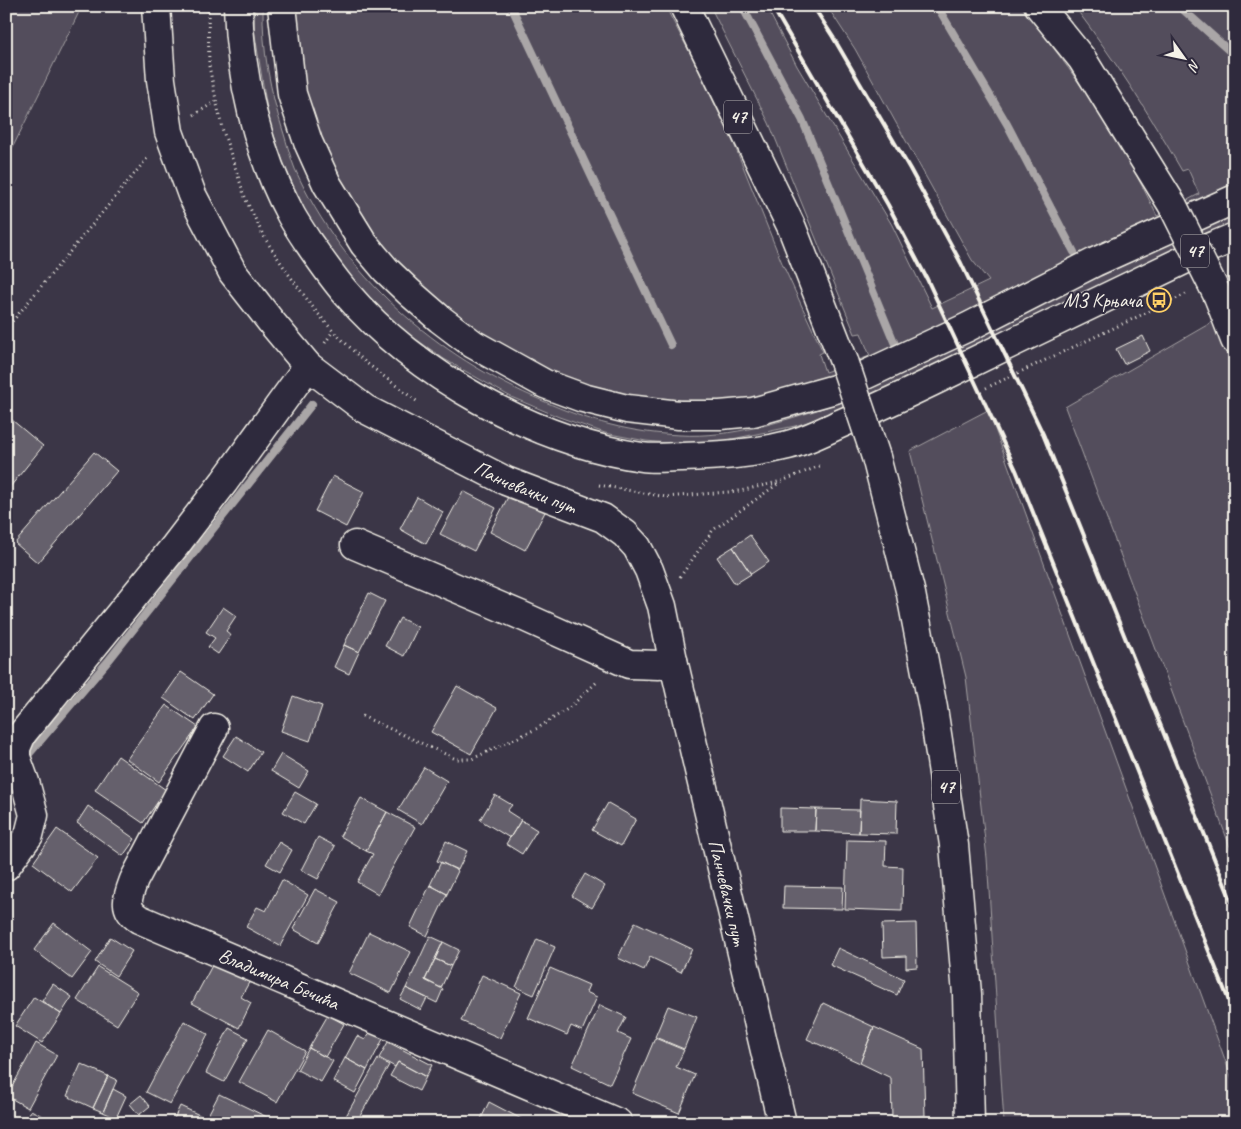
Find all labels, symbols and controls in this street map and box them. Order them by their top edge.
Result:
north arrow [1158,32,1208,82]
text: N [1184,57,1204,75]
road number: 47 [724,100,752,134]
road number: 47 [1181,235,1209,268]
bus stop icon: МЗ Крњача [1146,287,1172,313]
place label: МЗ Крњача [1063,288,1144,313]
street label: Панчевачки пут [470,454,581,520]
road number: 47 [932,770,960,804]
street label: Панчевачки пут [703,837,753,950]
street label: Владимира Бечића [215,942,344,1016]

